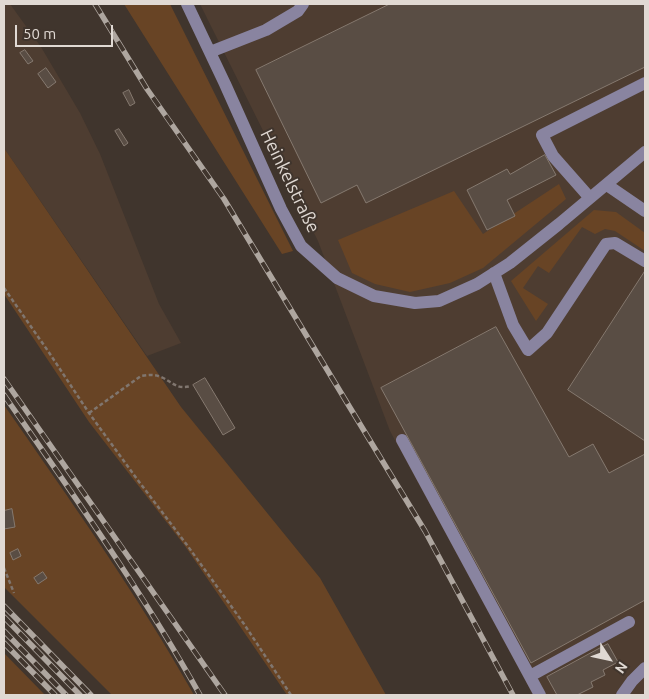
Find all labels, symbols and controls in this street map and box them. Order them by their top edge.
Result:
scale bar [18,15,115,47]
text: 50 m [23,25,56,42]
street label: Heinkelstraße [256,126,324,236]
north arrow [584,634,634,684]
text: N [612,659,631,676]

